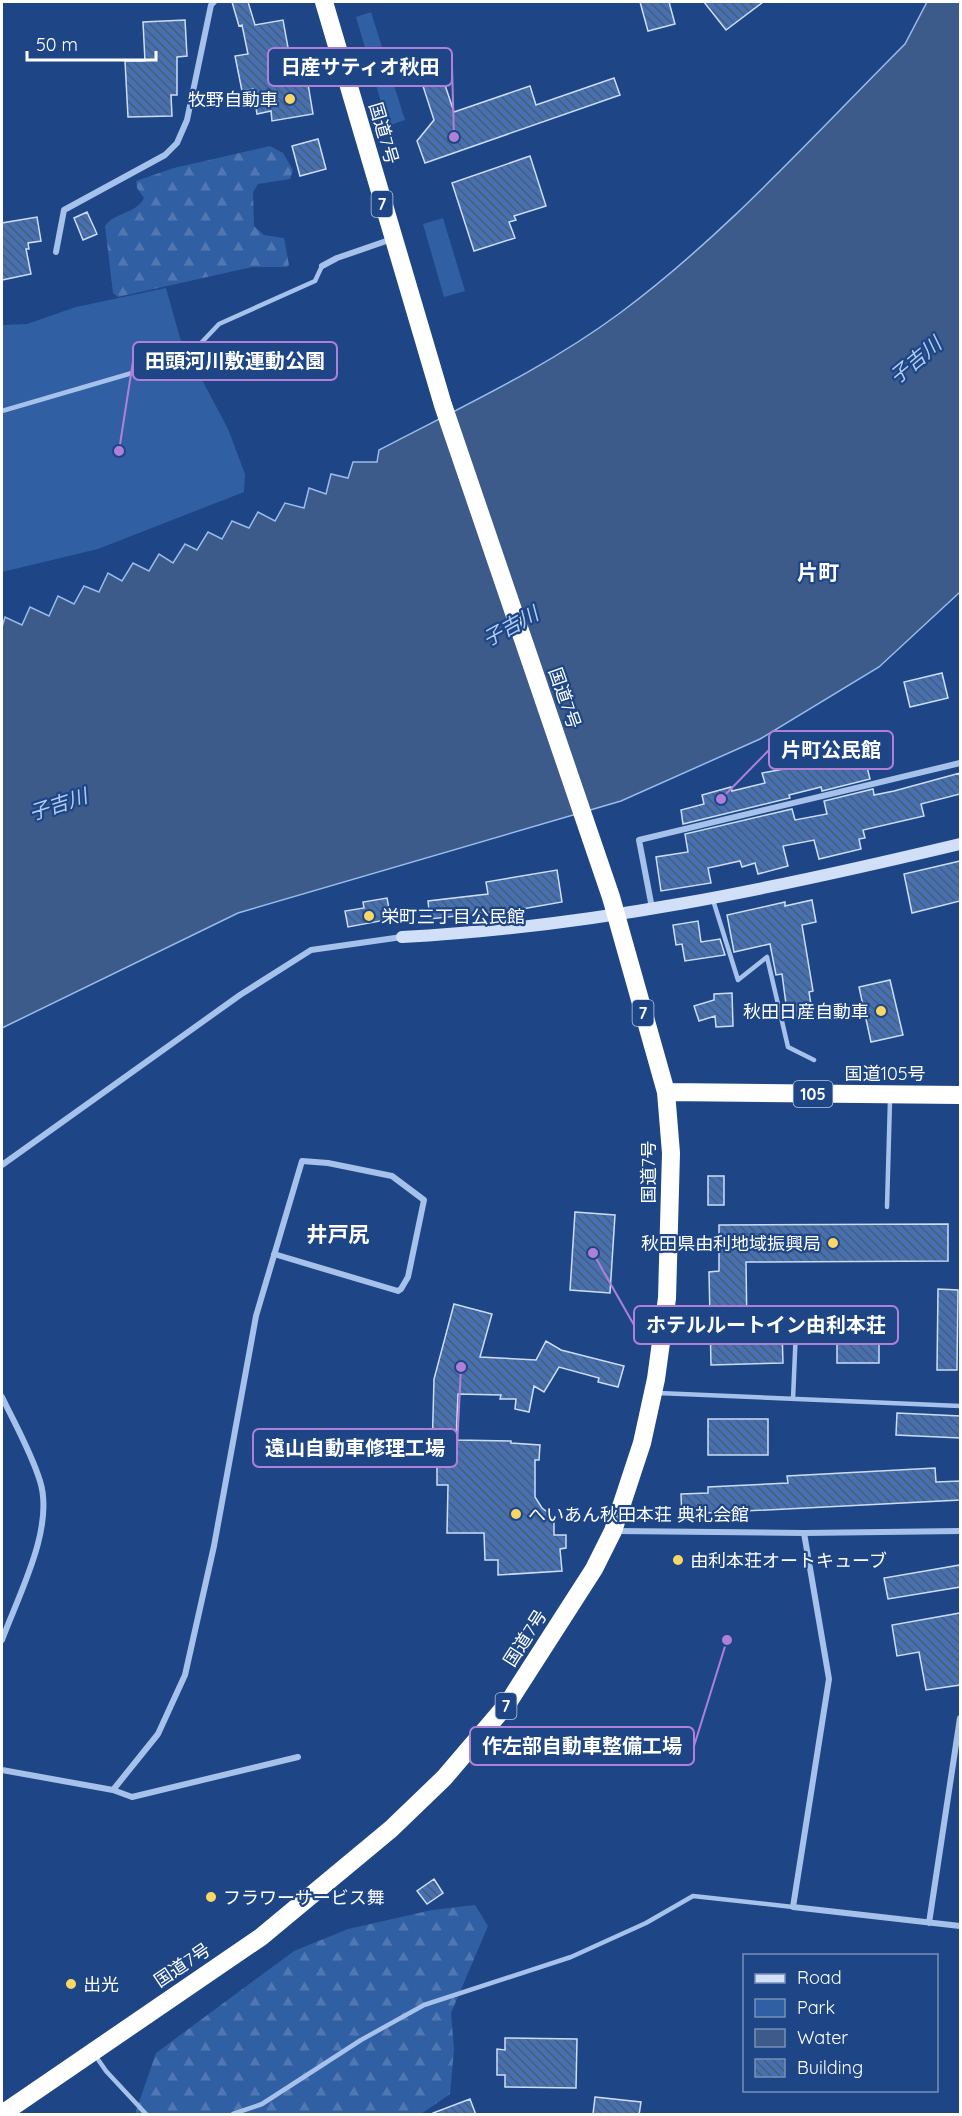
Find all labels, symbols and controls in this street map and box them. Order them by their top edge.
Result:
scale bar [27,24,156,62]
text: 50 m [36,33,78,56]
callout: 日産サティオ秋田 [268,48,452,86]
text: 日産サティオ秋田 [281,54,439,79]
place label: 牧野自動車 [188,88,278,111]
marker: 牧野自動車 [283,92,297,106]
street label: 国道7号 [364,99,404,167]
road number: 7 [372,191,392,217]
water label: 子吉川 [884,330,948,389]
callout: 田頭河川敷運動公園 [133,342,337,380]
text: 田頭河川敷運動公園 [145,348,325,373]
district label: 片町 [797,559,839,585]
water label: 子吉川 [478,600,544,651]
street label: 国道7号 [544,664,586,732]
callout: 片町公民館 [769,731,893,769]
text: 片町公民館 [781,737,881,762]
water label: 子吉川 [26,782,92,825]
place label: 栄町三丁目公民館 [381,905,525,928]
marker: 栄町三丁目公民館 [362,909,376,923]
road number: 7 [632,1000,654,1026]
place label: 秋田日産自動車 [743,1000,869,1023]
marker: 秋田日産自動車 [874,1004,888,1018]
street label: 国道105号 [844,1062,926,1085]
road number: 105 [794,1081,832,1107]
street label: 国道7号 [637,1140,660,1204]
district label: 井戸尻 [307,1221,370,1247]
place label: 秋田県由利地域振興局 [641,1232,821,1255]
marker: 秋田県由利地域振興局 [826,1236,840,1250]
callout: ホテルルートイン由利本荘 [634,1306,898,1344]
text: ホテルルートイン由利本荘 [646,1312,886,1337]
callout: 遠山自動車修理工場 [253,1429,457,1467]
text: 遠山自動車修理工場 [265,1435,445,1460]
place label: へいあん秋田本荘 典礼会館 [528,1503,749,1526]
marker: へいあん秋田本荘 典礼会館 [509,1507,523,1521]
place label: 由利本荘オートキューブ [690,1549,887,1572]
marker: 由利本荘オートキューブ [671,1553,685,1567]
street label: 国道7号 [498,1605,552,1671]
road number: 7 [496,1693,516,1719]
callout: 作左部自動車整備工場 [470,1727,694,1765]
text: 作左部自動車整備工場 [482,1733,682,1758]
place label: フラワーサービス舞 [223,1886,385,1909]
marker: フラワーサービス舞 [204,1890,218,1904]
street label: 国道7号 [149,1938,215,1992]
legend [743,1954,938,2092]
text: Road [797,1966,842,1989]
place label: 出光 [83,1973,119,1996]
marker: 出光 [64,1977,78,1991]
text: Park [797,1996,835,2019]
text: Water [797,2026,848,2049]
text: Building [797,2056,863,2079]

